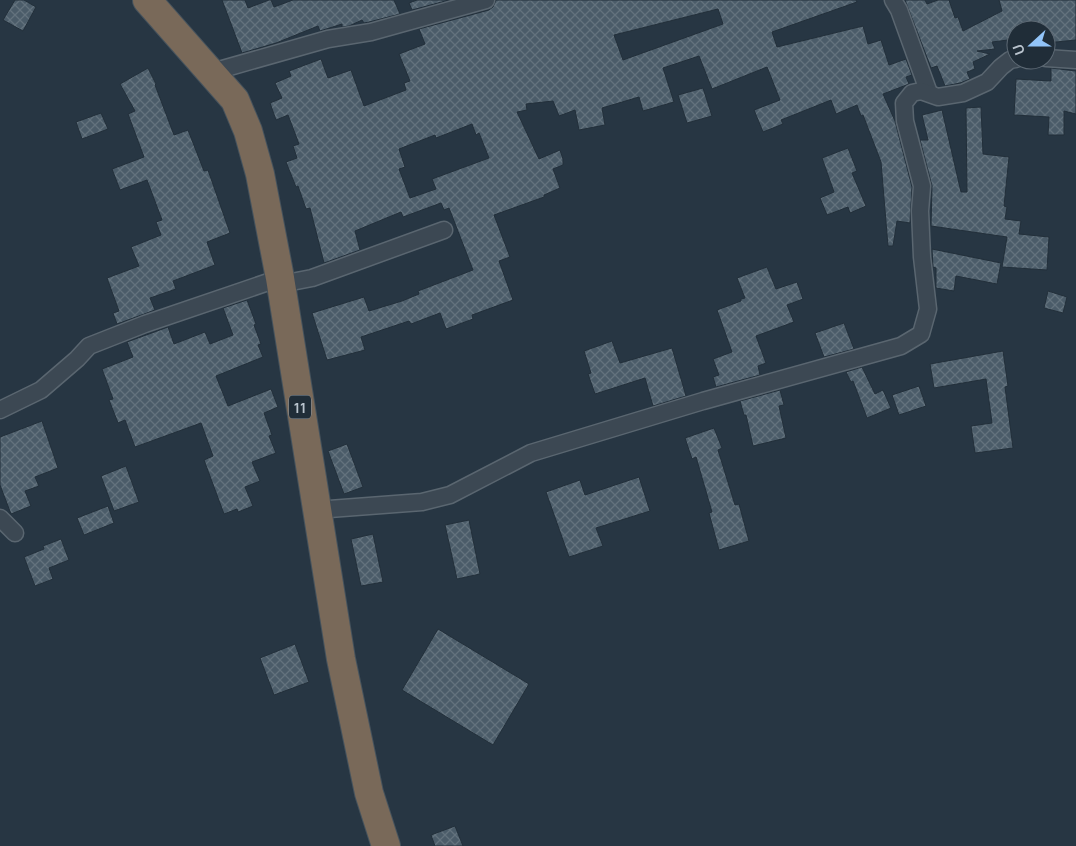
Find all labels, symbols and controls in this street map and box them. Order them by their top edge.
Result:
north arrow [1006,20,1056,70]
text: U [1008,42,1029,58]
road number: 11 [289,396,311,418]

